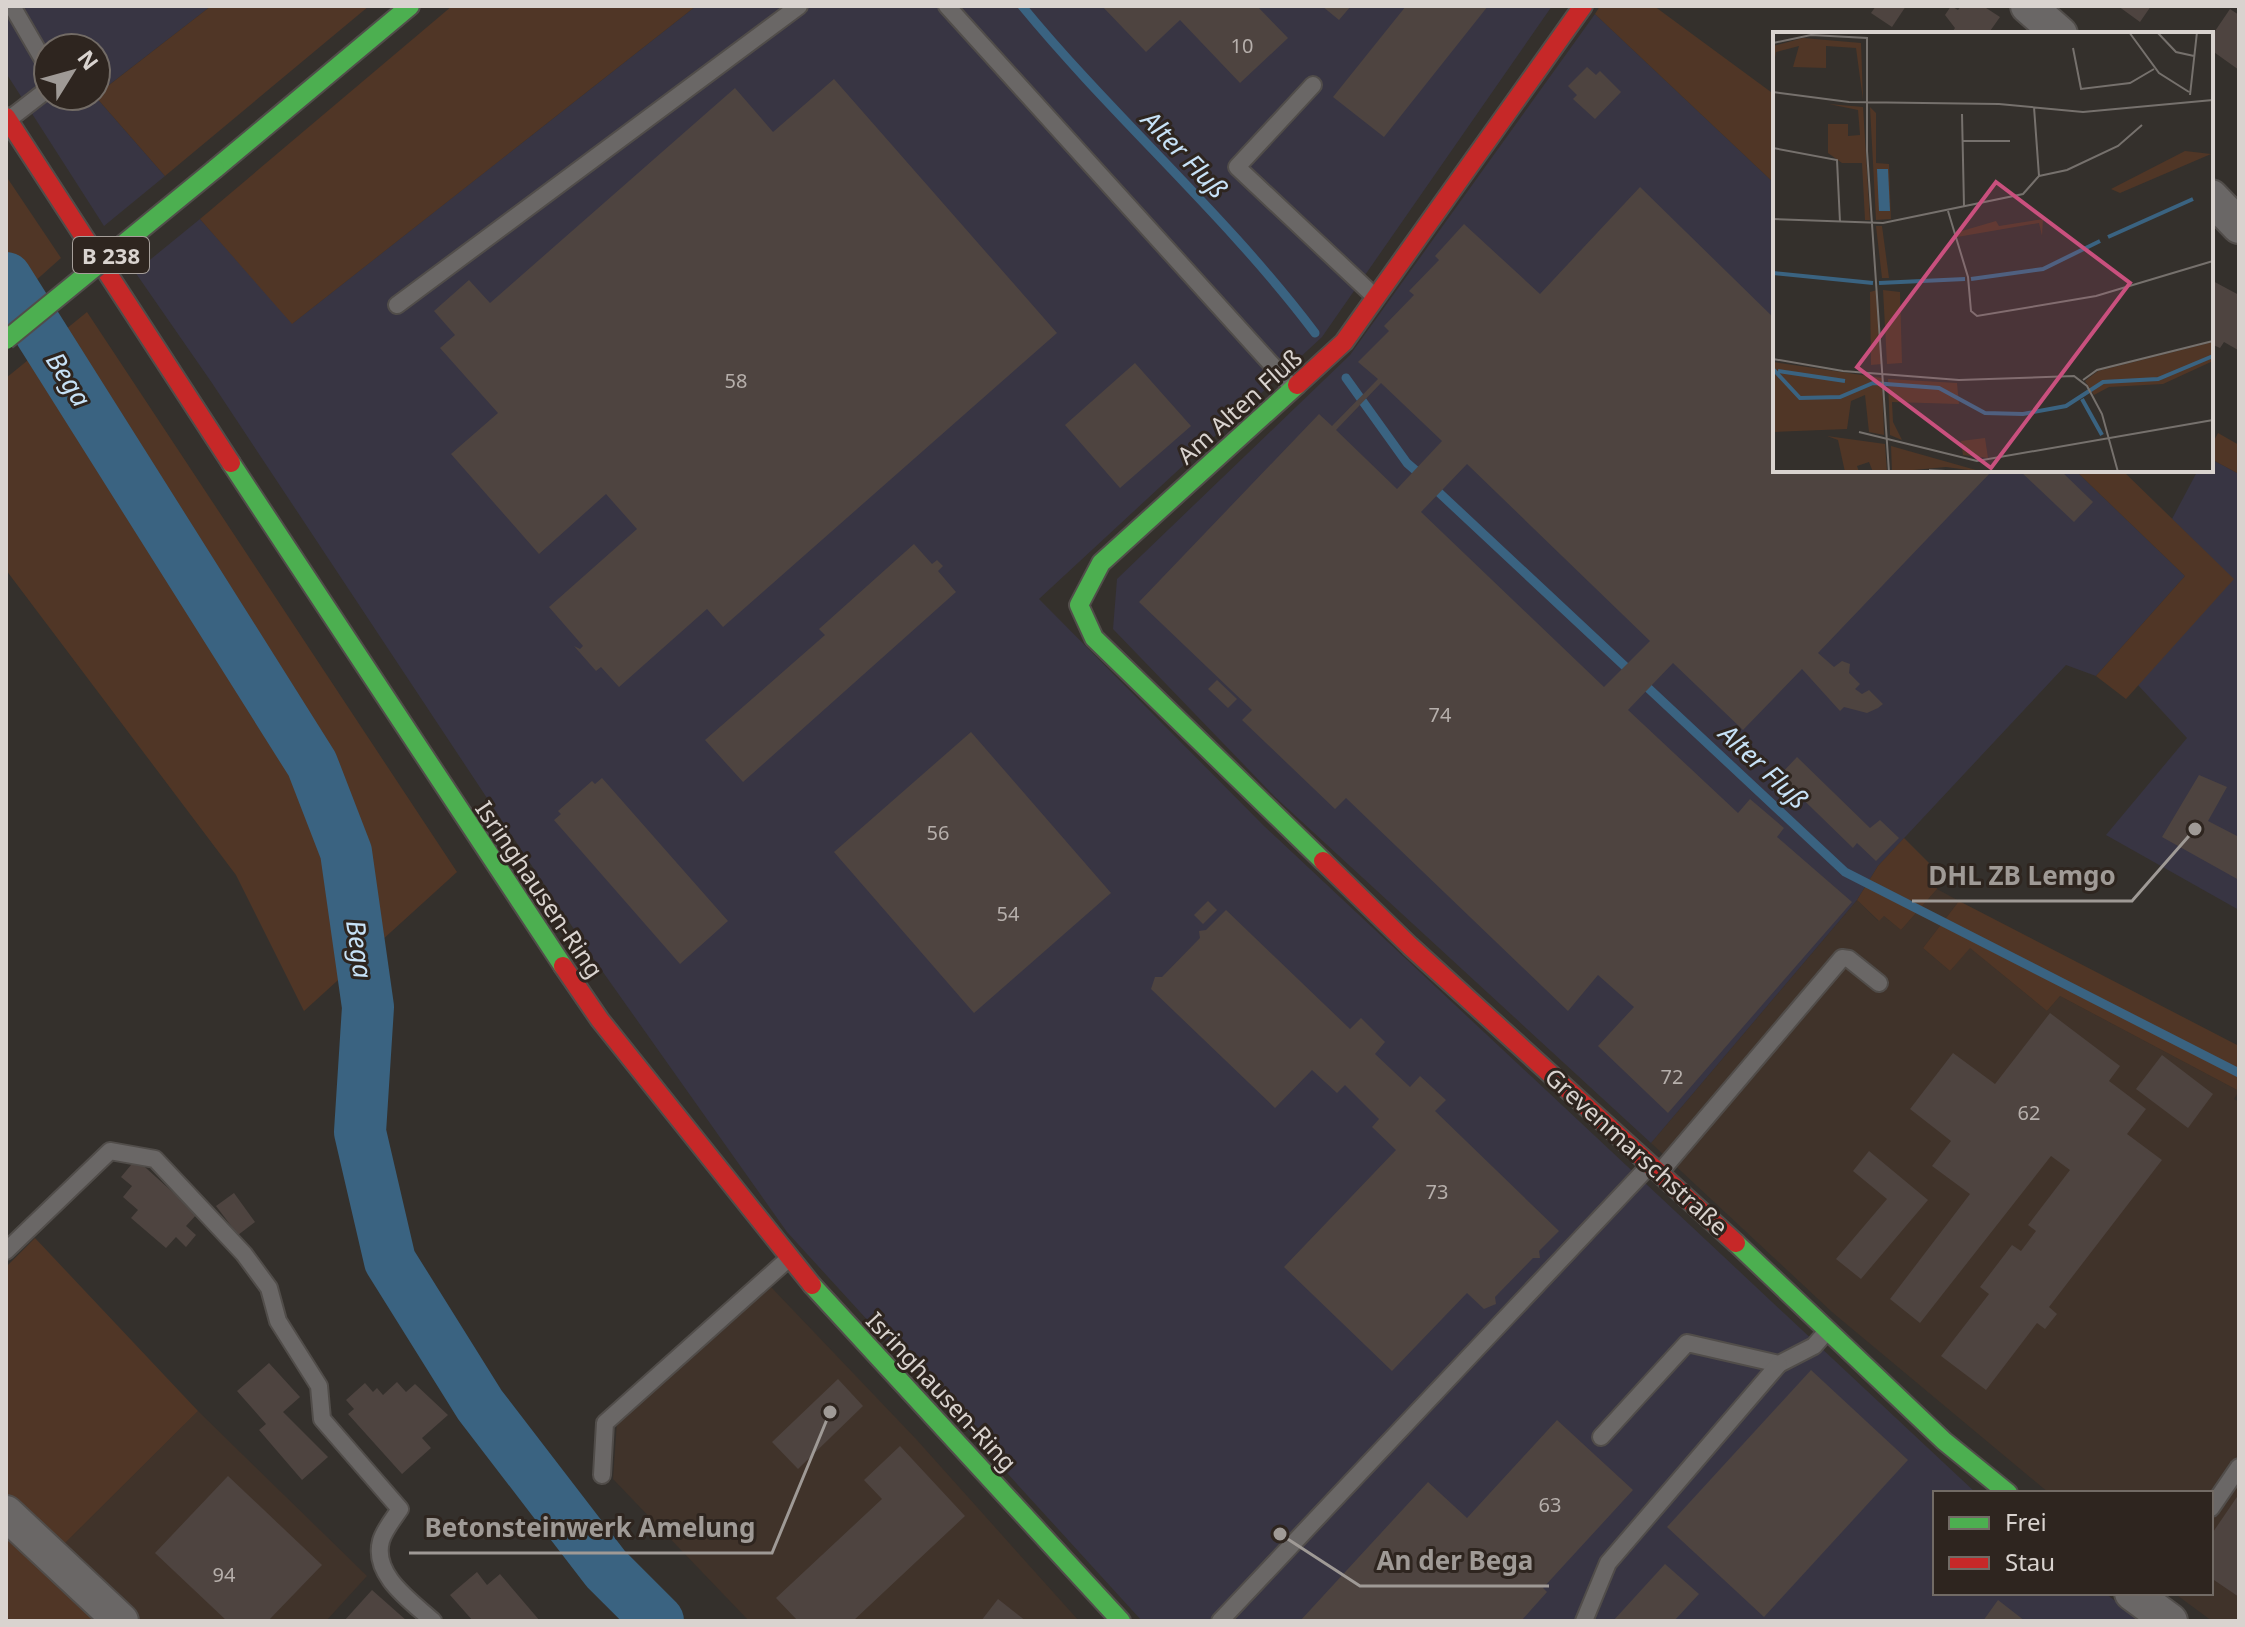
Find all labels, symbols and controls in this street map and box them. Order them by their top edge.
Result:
north arrow [32,32,112,112]
house number: 10 [1231,32,1253,59]
inset map [1773,32,2213,472]
text: N [71,43,106,76]
water label: Alter Fluß [1133,101,1236,206]
road number: B 238 [73,237,149,273]
street label: Am Alten Fluß [1169,341,1309,471]
water label: Bega [38,345,100,413]
house number: 58 [725,367,747,394]
house number: 74 [1429,701,1452,728]
water label: Alter Fluß [1710,714,1816,816]
street label: Isringhausen-Ring [469,794,611,984]
house number: 56 [927,819,949,846]
callout: DHL ZB Lemgo [1912,851,2132,901]
text: DHL ZB Lemgo [1928,857,2116,893]
house number: 54 [997,900,1020,927]
water label: Bega [338,918,382,981]
street label: Grevenmarschstraße [1538,1060,1736,1242]
house number: 72 [1661,1063,1683,1090]
house number: 62 [2018,1099,2040,1126]
house number: 73 [1426,1178,1448,1205]
street label: Isringhausen-Ring [859,1304,1025,1478]
house number: 63 [1539,1491,1561,1518]
legend [1933,1491,2213,1595]
callout: Betonsteinwerk Amelung [409,1503,772,1553]
text: Frei [2005,1505,2047,1538]
text: Betonsteinwerk Amelung [425,1509,755,1545]
callout: An der Bega [1360,1536,1549,1586]
text: An der Bega [1377,1542,1533,1578]
text: Stau [2005,1545,2055,1578]
house number: 94 [213,1561,236,1588]

